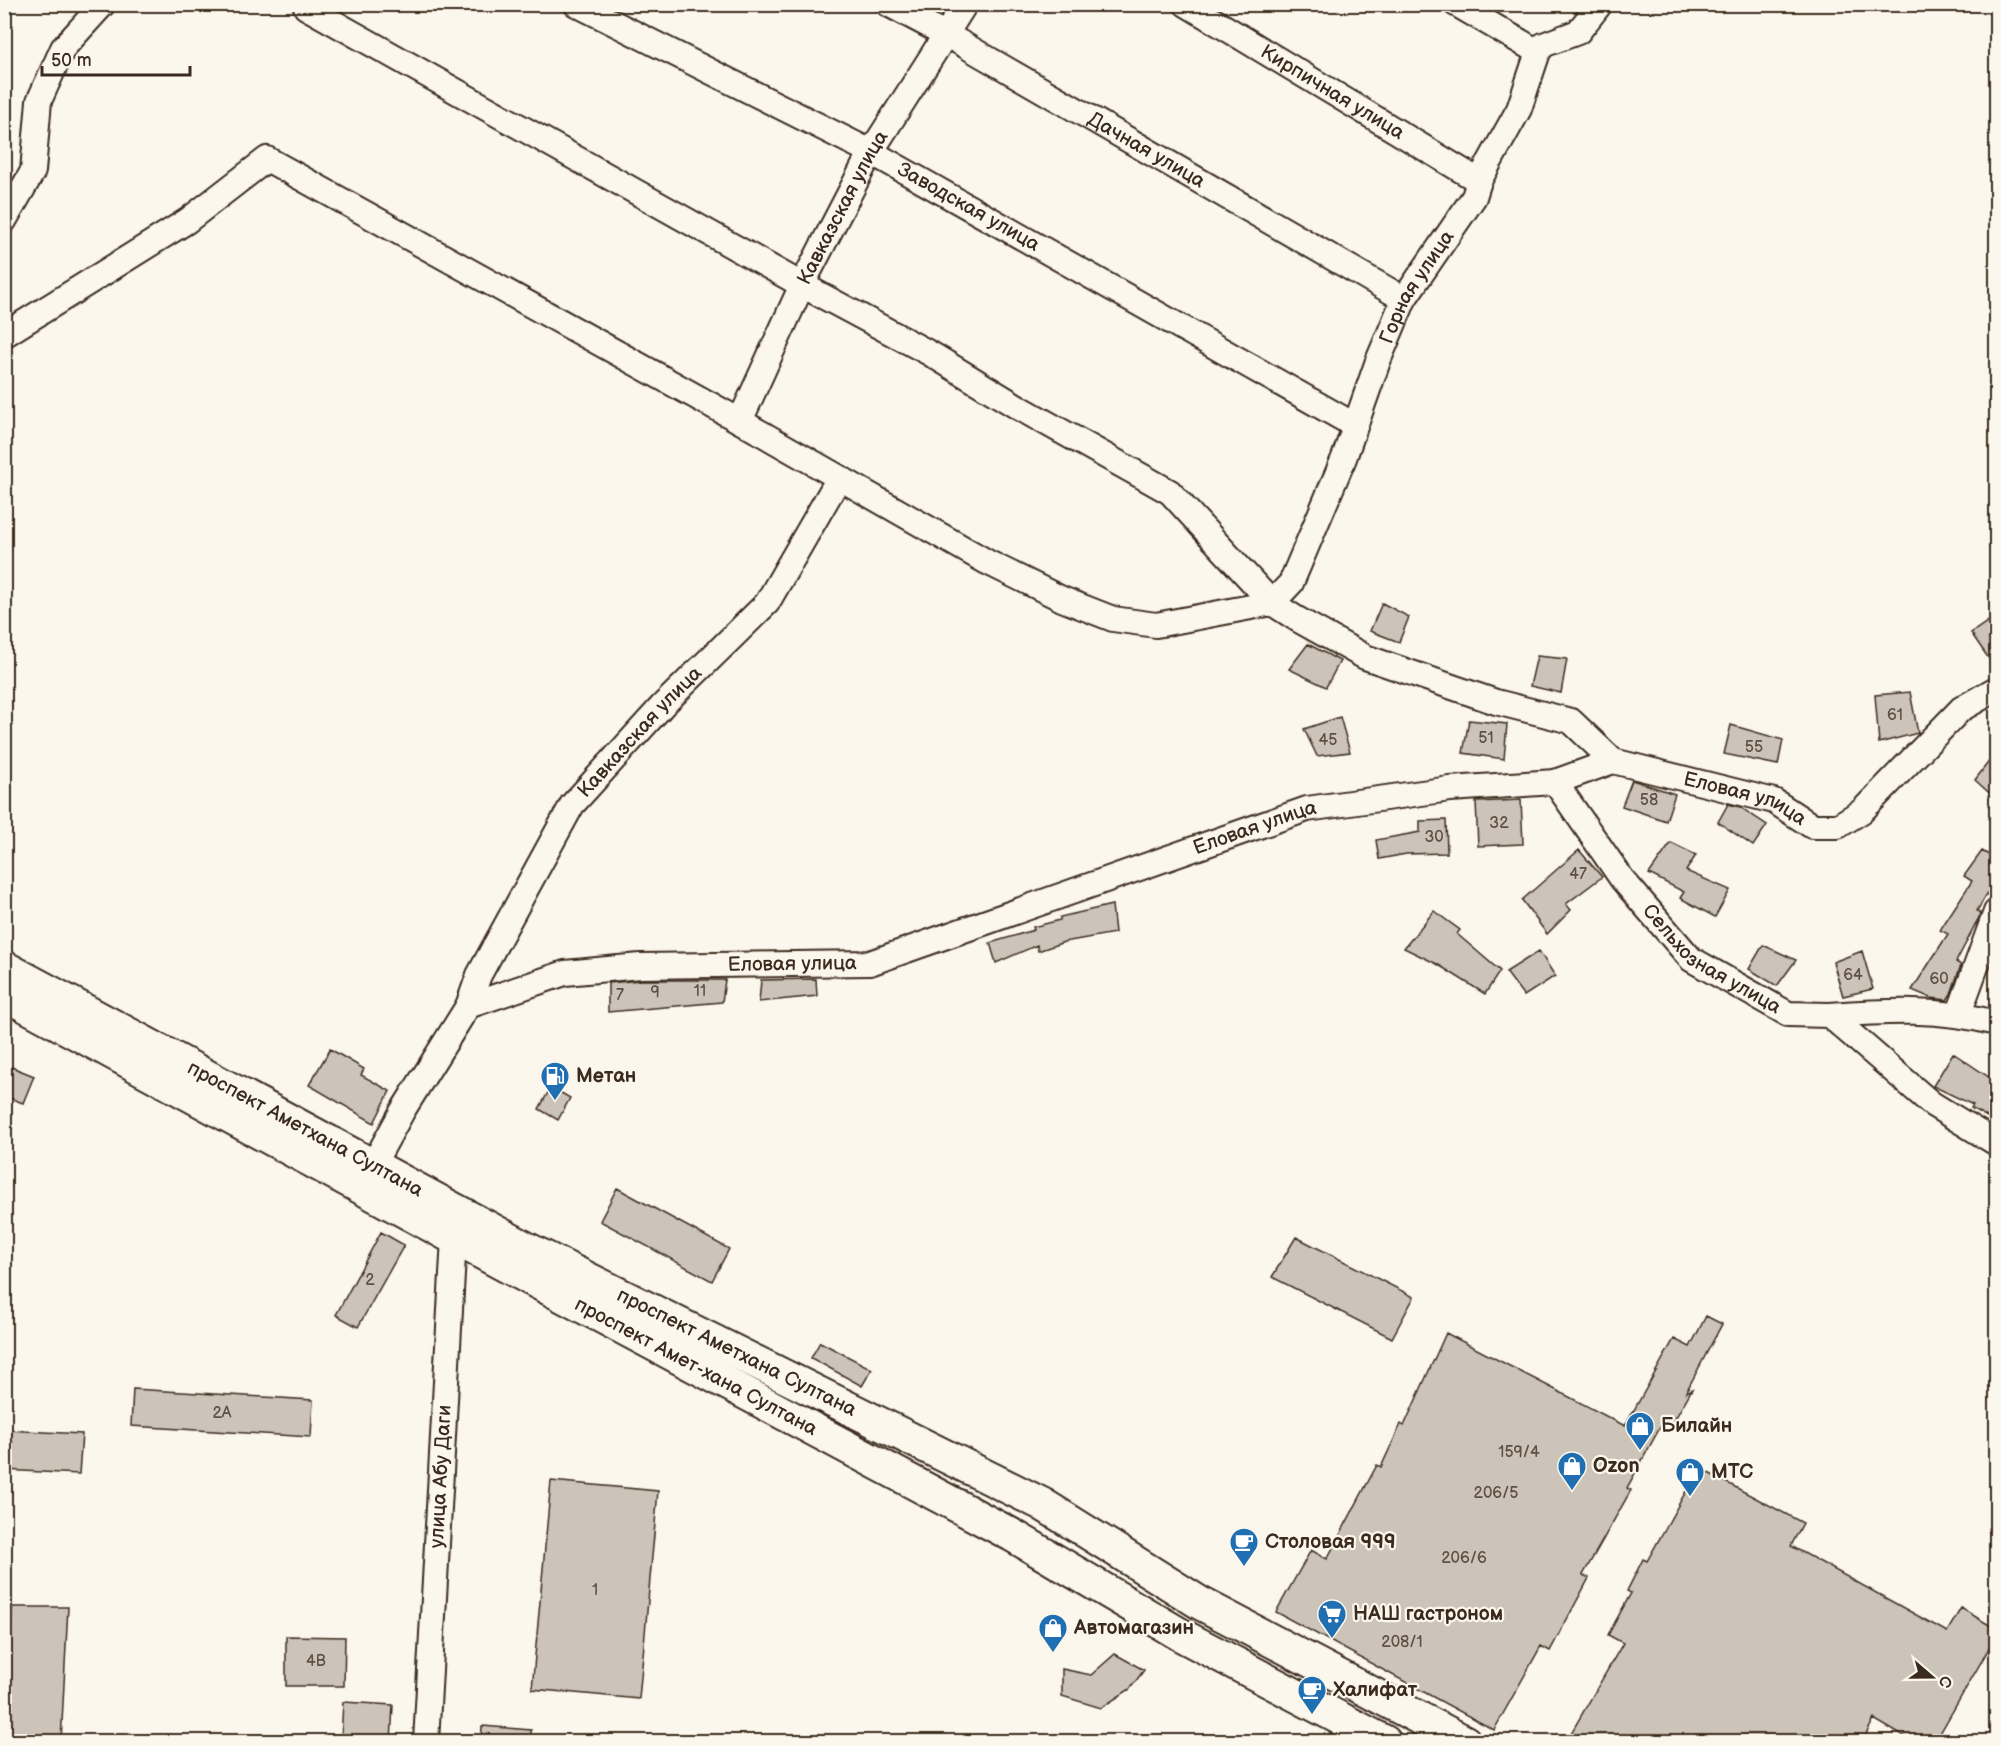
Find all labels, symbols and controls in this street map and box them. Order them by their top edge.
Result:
scale bar [42,39,190,77]
street label: Кирпичная улица [1256,40,1409,145]
text: 50 m [51,50,92,71]
street label: Дачная улица [1084,107,1210,194]
street label: Кавказская улица [792,126,894,289]
street label: Заводская улица [893,157,1044,257]
street label: Горная улица [1375,226,1460,347]
street label: Кавказская улица [573,661,707,803]
house number: 61 [1887,706,1903,725]
house number: 51 [1478,729,1494,748]
house number: 45 [1319,731,1337,750]
house number: 55 [1745,738,1763,757]
street label: Еловая улица [1681,767,1811,831]
house number: 58 [1640,791,1658,810]
street label: Еловая улица [1190,796,1318,860]
house number: 32 [1489,814,1509,833]
house number: 30 [1424,828,1444,847]
house number: 47 [1569,865,1587,884]
street label: Сельхозная улица [1637,899,1785,1020]
street label: Еловая улица [728,951,857,977]
house number: 64 [1843,966,1863,985]
house number: 60 [1929,970,1949,989]
house number: 11 [694,982,706,1001]
house number: 9 [650,983,660,1002]
house number: 7 [616,986,624,1005]
street label: проспект Аметхана Султана [183,1056,427,1202]
fuel station icon: Метан [539,1060,571,1102]
place label: Метан [576,1064,636,1088]
house number: 2 [365,1271,375,1290]
street label: проспект Аметхана Султана [613,1283,861,1422]
street label: проспект Амет-хана Султана [570,1292,822,1441]
house number: 2А [212,1404,232,1423]
street label: улица Абу Даги [425,1404,457,1549]
shop icon: Билайн [1624,1410,1656,1452]
place label: Билайн [1661,1414,1732,1438]
house number: 159/4 [1498,1443,1540,1462]
shop icon: Ozon [1556,1450,1588,1492]
place label: Ozon [1593,1454,1640,1478]
shop icon: МТС [1674,1456,1706,1498]
place label: МТС [1711,1460,1753,1484]
house number: 206/5 [1473,1484,1519,1503]
cafe icon: Столовая 999 [1228,1526,1260,1568]
place label: Столовая 999 [1265,1530,1396,1554]
house number: 206/6 [1441,1549,1487,1568]
house number: 1 [592,1581,598,1600]
supermarket icon: НАШ гастроном [1316,1598,1348,1640]
place label: НАШ гастроном [1353,1602,1503,1626]
shop icon: Автомагазин [1037,1612,1069,1654]
place label: Автомагазин [1073,1616,1194,1640]
house number: 208/1 [1381,1633,1423,1652]
north arrow [1902,1647,1962,1707]
house number: 4В [306,1652,326,1671]
text: С [1934,1673,1956,1690]
cafe icon: Халифат [1296,1674,1328,1716]
place label: Халифат [1332,1678,1418,1702]

